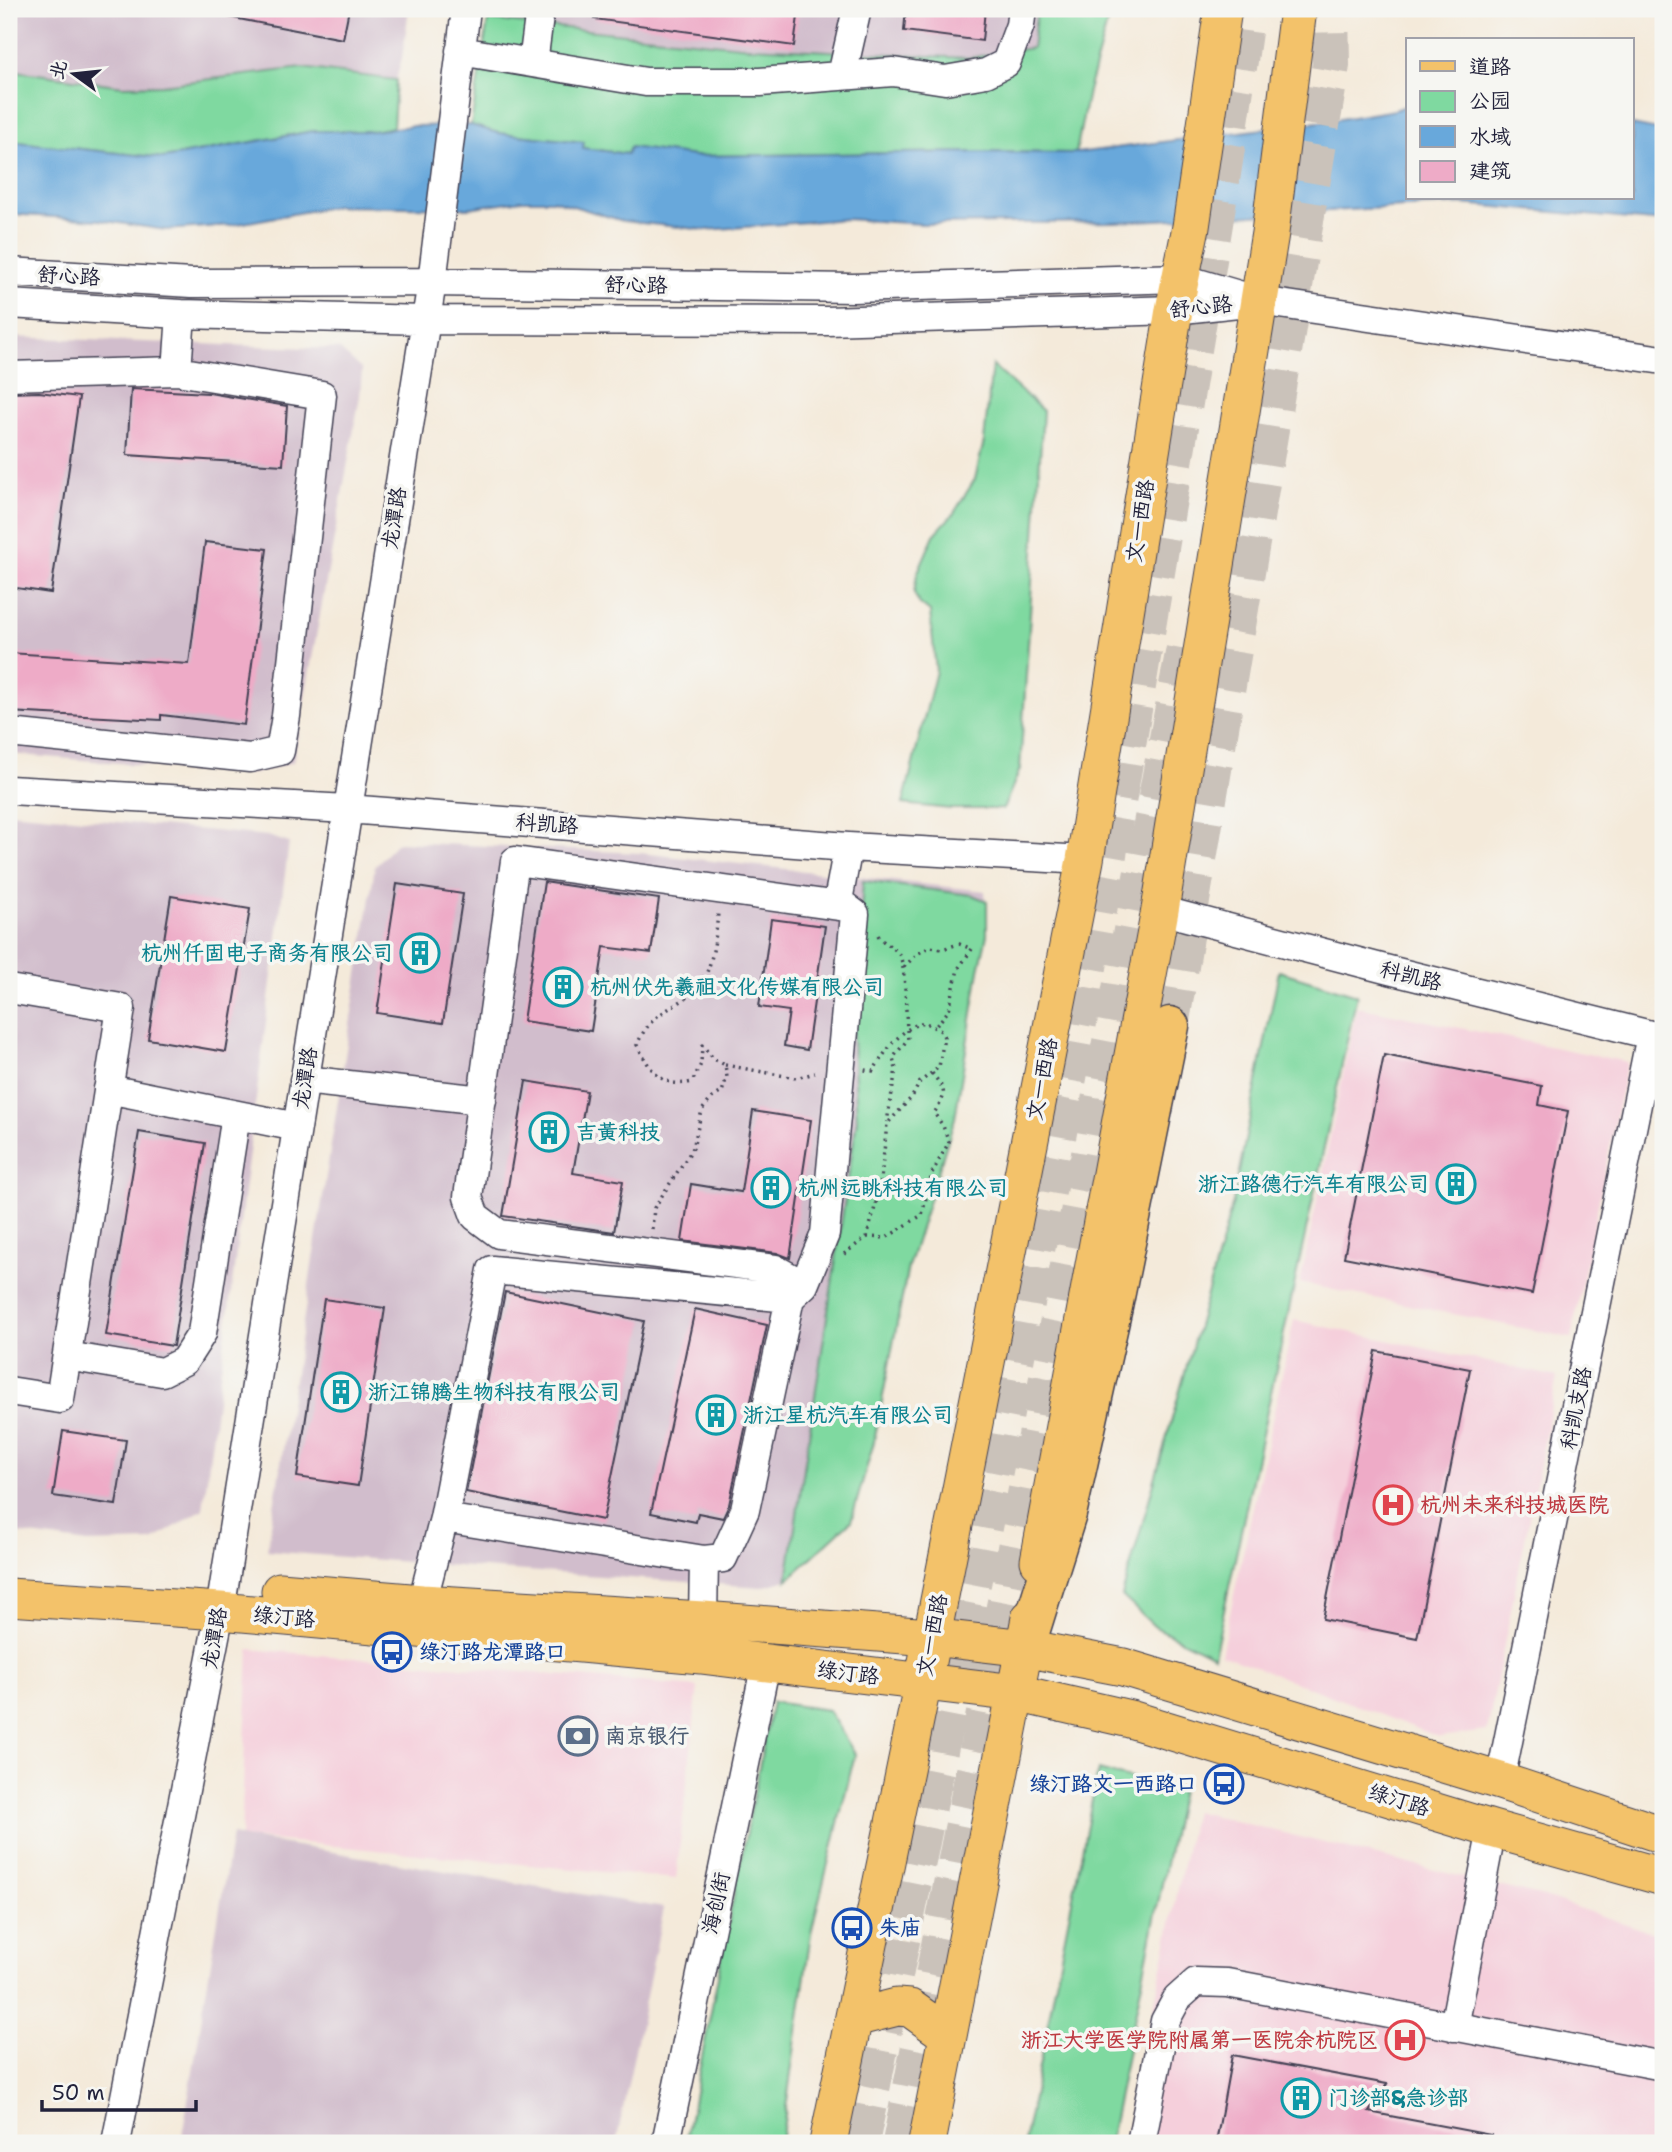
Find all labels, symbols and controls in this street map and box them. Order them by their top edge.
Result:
north arrow [38,38,108,108]
legend [1406,38,1634,200]
text: 道路 [1469,53,1511,81]
text: 北 [44,57,73,82]
text: 公园 [1469,87,1511,115]
text: 水域 [1469,123,1511,151]
text: 建筑 [1469,157,1511,185]
street label: 舒心路 [37,260,101,292]
street label: 舒心路 [604,270,668,300]
street label: 舒心路 [1168,290,1234,324]
street label: 文一西路 [1120,477,1160,565]
street label: 龙潭路 [375,485,413,551]
street label: 科凯路 [515,808,579,840]
building icon: 杭州仟固电子商务有限公司 [399,932,441,974]
place label: 杭州仟固电子商务有限公司 [141,939,393,967]
street label: 科凯路 [1377,955,1445,997]
building icon: 杭州伏先羲祖文化传媒有限公司 [542,966,584,1008]
place label: 杭州伏先羲祖文化传媒有限公司 [590,973,884,1001]
street label: 文一西路 [1020,1035,1064,1123]
street label: 龙潭路 [286,1045,324,1111]
building icon: 吉黄科技 [528,1111,570,1153]
place label: 吉黄科技 [576,1118,660,1146]
building icon: 浙江路德行汽车有限公司 [1435,1163,1477,1205]
building icon: 杭州远眺科技有限公司 [750,1167,792,1209]
place label: 浙江路德行汽车有限公司 [1198,1170,1429,1198]
place label: 杭州远眺科技有限公司 [798,1174,1008,1202]
street label: 科凯支路 [1554,1364,1598,1452]
building icon: 浙江锦腾生物科技有限公司 [320,1371,362,1413]
place label: 浙江锦腾生物科技有限公司 [368,1378,620,1406]
building icon: 浙江星杭汽车有限公司 [695,1394,737,1436]
place label: 浙江星杭汽车有限公司 [743,1401,953,1429]
hospital icon: 杭州未来科技城医院 [1372,1484,1414,1526]
place label: 杭州未来科技城医院 [1420,1491,1609,1519]
street label: 文一西路 [910,1591,954,1679]
street label: 绿汀路 [251,1600,317,1634]
street label: 龙潭路 [195,1605,233,1671]
bus stop icon: 绿汀路龙潭路口 [371,1631,413,1673]
place label: 绿汀路龙潭路口 [419,1638,566,1666]
street label: 绿汀路 [815,1655,881,1691]
bank icon: 南京银行 [557,1715,599,1757]
place label: 南京银行 [605,1722,689,1750]
bus stop icon: 绿汀路文一西路口 [1203,1763,1245,1805]
place label: 绿汀路文一西路口 [1029,1770,1197,1798]
street label: 绿汀路 [1365,1777,1433,1823]
street label: 海创街 [696,1869,736,1937]
bus stop icon: 朱庙 [831,1907,873,1949]
place label: 朱庙 [879,1914,921,1942]
hospital icon: 浙江大学医学院附属第一医院余杭院区 [1384,2019,1426,2061]
place label: 浙江大学医学院附属第一医院余杭院区 [1021,2026,1378,2054]
scale bar [42,2068,196,2112]
building icon: 门诊部&急诊部 [1280,2077,1322,2119]
text: 50 m [52,2079,105,2107]
place label: 门诊部&急诊部 [1328,2084,1469,2112]

